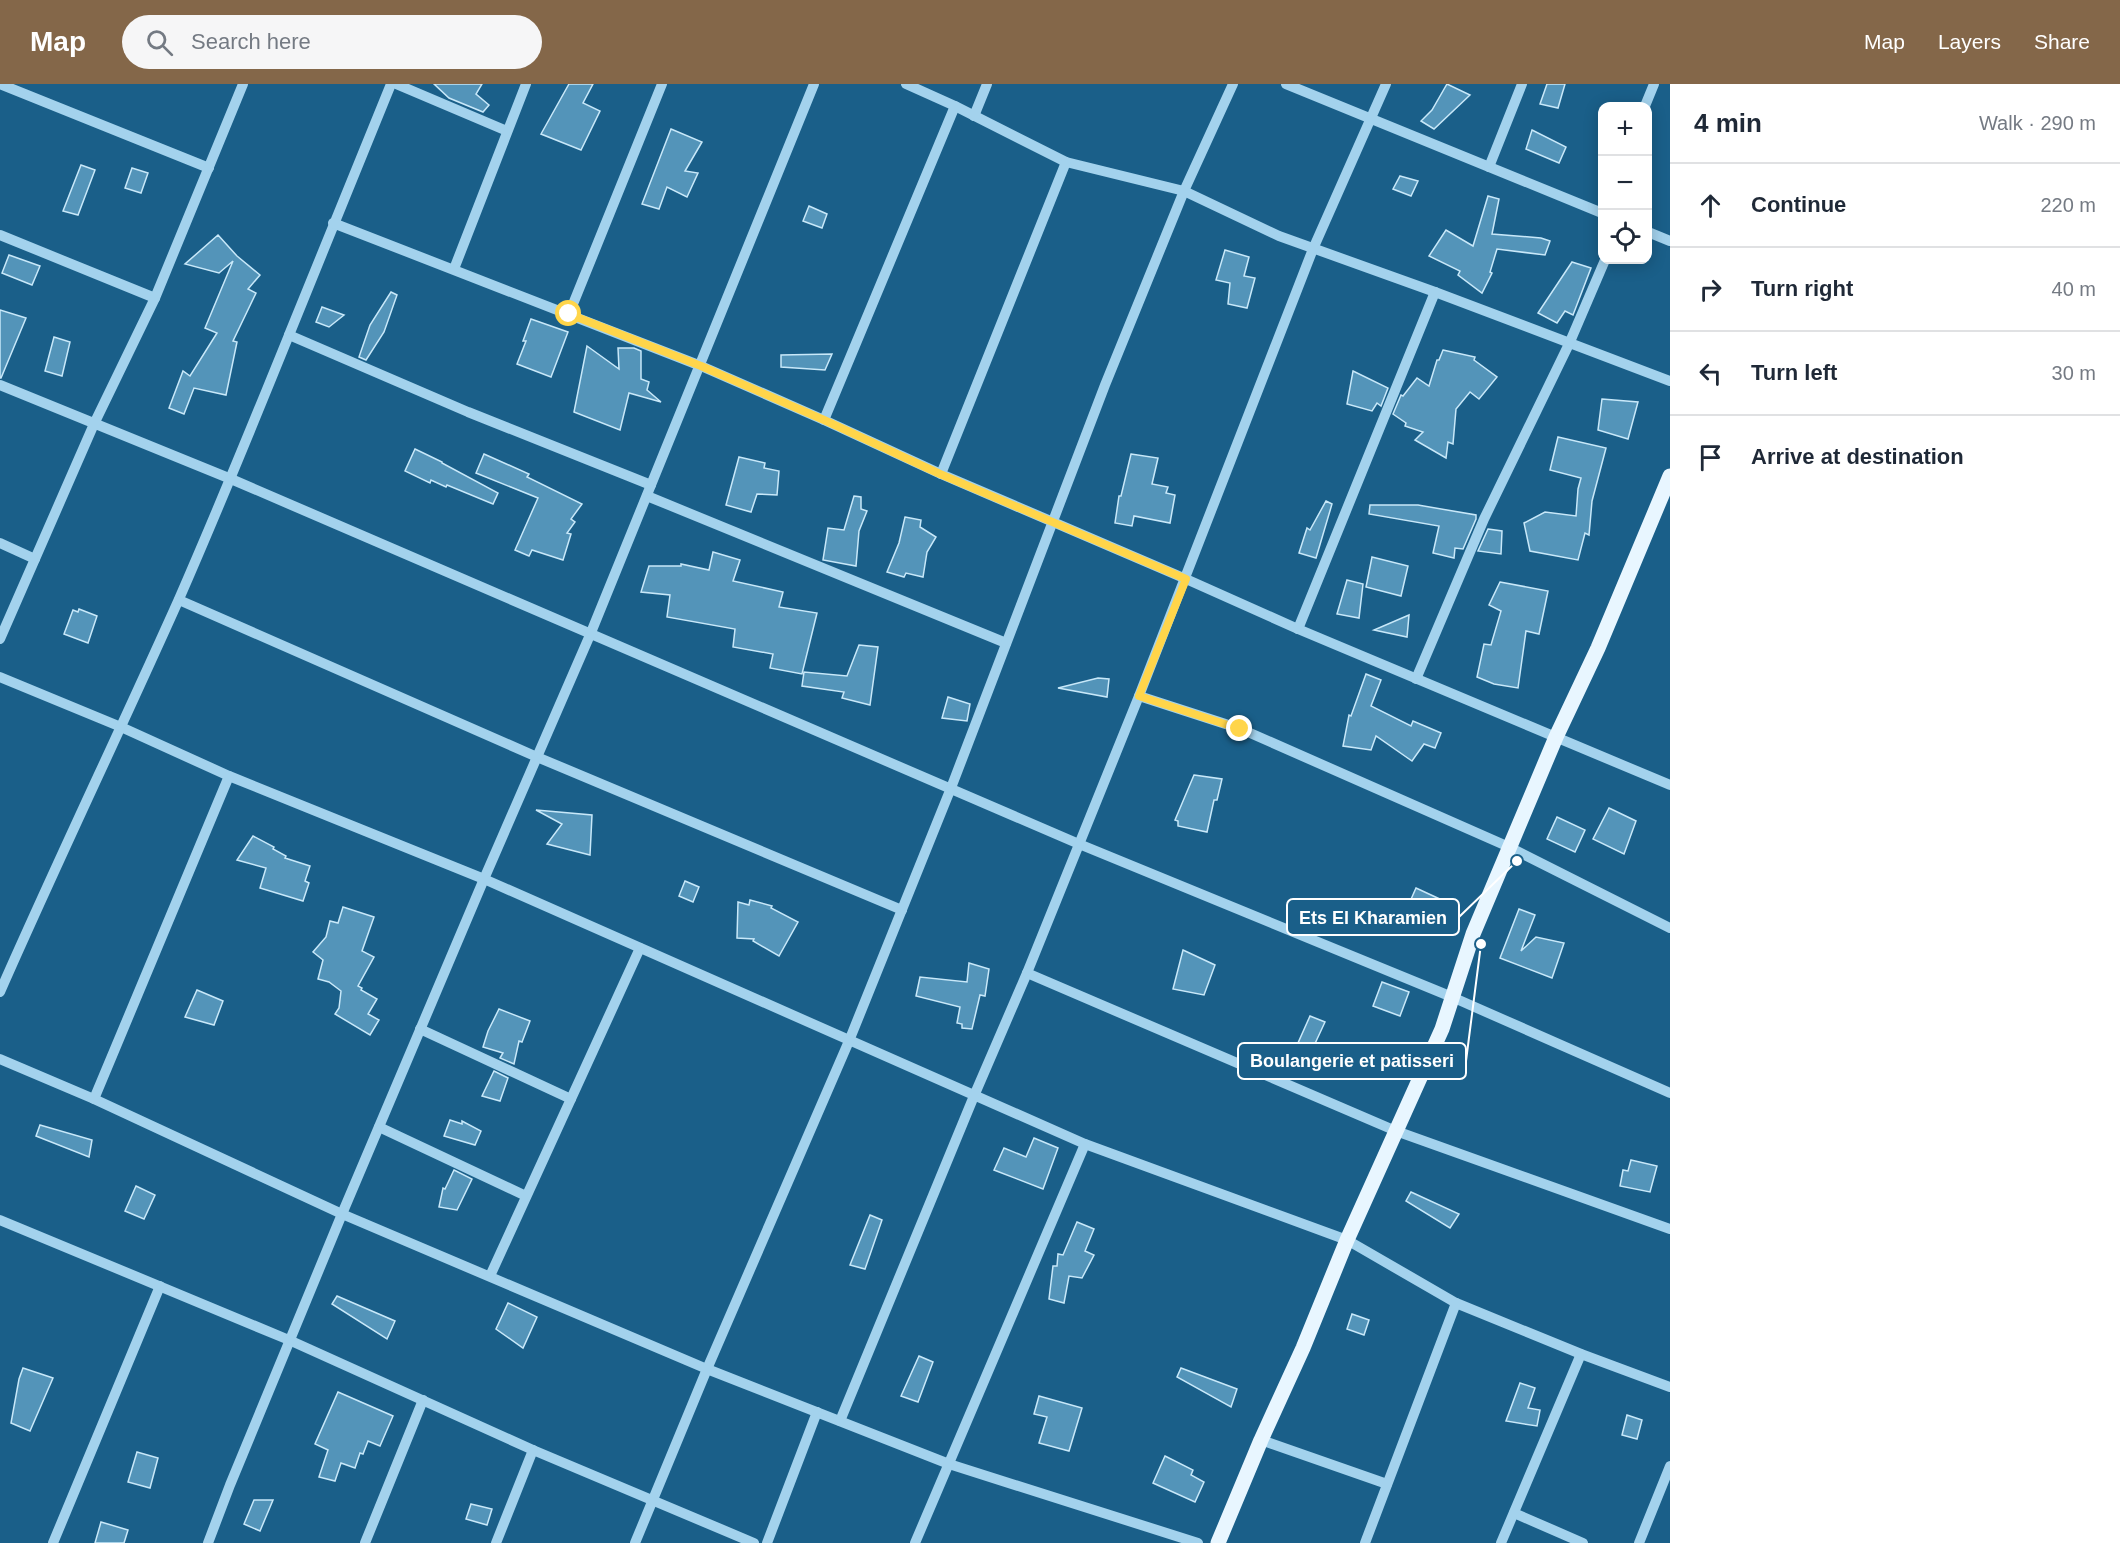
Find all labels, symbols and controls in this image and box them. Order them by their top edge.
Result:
search box [122,15,542,69]
text: Map [30,26,86,57]
icon: search [143,26,176,59]
text: Search here [191,29,311,54]
text: Map [1864,30,1905,53]
text: Layers [1938,30,2001,53]
text: Share [2034,30,2090,53]
map controls [1598,102,1652,264]
button: + [1598,102,1652,156]
text: 4 min [1694,108,1762,138]
text: Walk · 290 m [1979,112,2096,134]
button: − [1598,156,1652,210]
icon: ahead [1694,189,1727,222]
text: Continue [1751,192,1846,217]
text: 220 m [2040,194,2096,216]
button: locate [1598,210,1652,264]
icon: right [1694,273,1727,306]
text: Turn right [1751,276,1853,301]
text: 40 m [2052,278,2096,300]
route start [555,300,581,326]
icon: left [1694,357,1727,390]
text: Turn left [1751,360,1837,385]
text: 30 m [2052,362,2096,384]
icon: arrive [1694,441,1727,474]
text: Arrive at destination [1751,444,1964,469]
route end [1226,715,1252,741]
callout: Ets El Kharamien [1287,899,1459,935]
text: Ets El Kharamien [1299,908,1447,928]
callout: Boulangerie et patisseri [1238,1043,1466,1079]
text: Boulangerie et patisseri [1250,1051,1454,1071]

